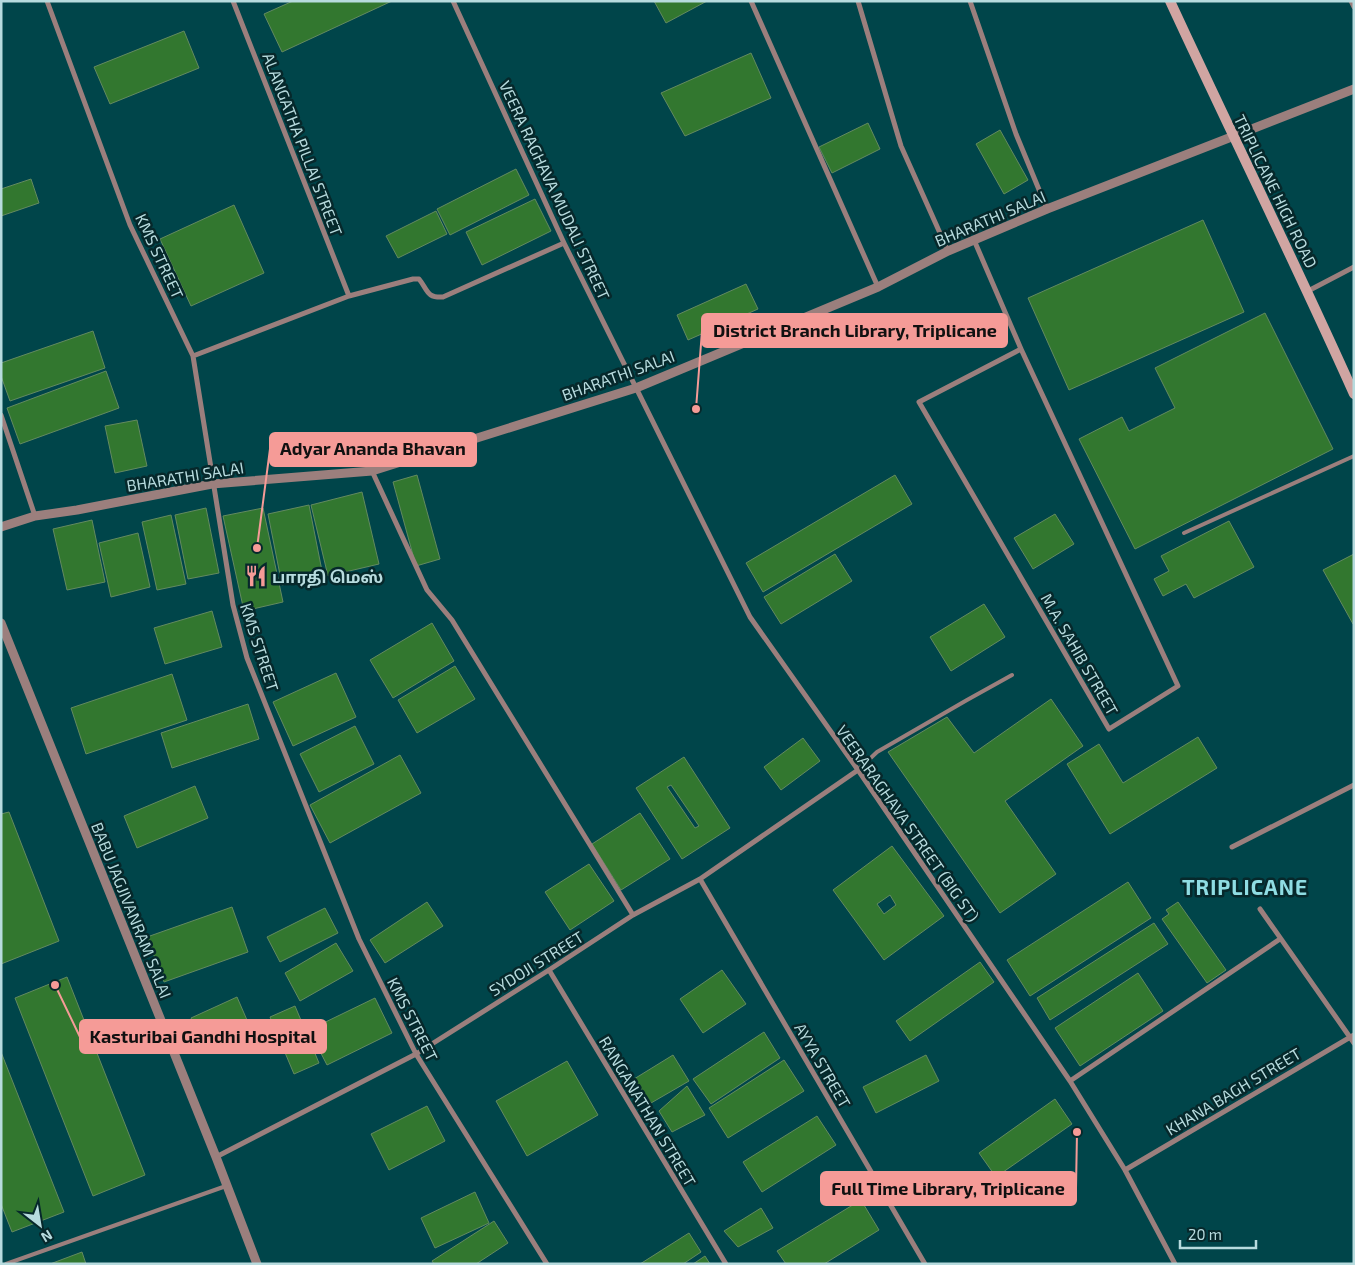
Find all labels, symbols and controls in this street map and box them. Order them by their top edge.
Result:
street label: ALANGATHA PILLAI STREET [259,50,347,238]
street label: VEERA RAGHAVA MUDALI STREET [496,77,614,303]
street label: TRIPLICANE HIGH ROAD [1231,111,1321,271]
street label: BHARATHI SALAI [932,186,1048,250]
street label: KMS STREET [132,211,188,301]
callout: District Branch Library, Triplicane [702,314,1007,347]
text: District Branch Library, Triplicane [713,319,997,341]
street label: BHARATHI SALAI [559,346,677,404]
callout: Adyar Ananda Bhavan [270,433,476,466]
text: Adyar Ananda Bhavan [280,437,466,459]
street label: BHARATHI SALAI [125,457,245,495]
restaurant icon: பாரதி மெஸ் [243,563,269,589]
place label: பாரதி மெஸ் [272,567,383,588]
street label: M.A. SAHIB STREET [1037,590,1123,718]
street label: KMS STREET [237,601,283,693]
street label: VEERARAGHAVA STREET (BIG ST) [833,721,983,925]
street label: BABU JAGJIVANRAM SALAI [88,819,176,1001]
district label: TRIPLICANE [1182,874,1308,899]
street label: SYDOJI STREET [485,926,587,1000]
street label: KMS STREET [384,974,442,1064]
street label: AYYA STREET [791,1019,855,1111]
callout: Kasturibai Gandhi Hospital [80,1020,326,1053]
text: Kasturibai Gandhi Hospital [90,1025,317,1047]
street label: RANGANATHAN STREET [596,1033,700,1189]
street label: KHANA BAGH STREET [1162,1043,1304,1139]
callout: Full Time Library, Triplicane [821,1172,1076,1205]
text: Full Time Library, Triplicane [831,1177,1065,1199]
north arrow [15,1200,65,1250]
scale bar [1180,1218,1256,1250]
text: 20 m [1188,1225,1222,1243]
text: N [38,1227,56,1246]

